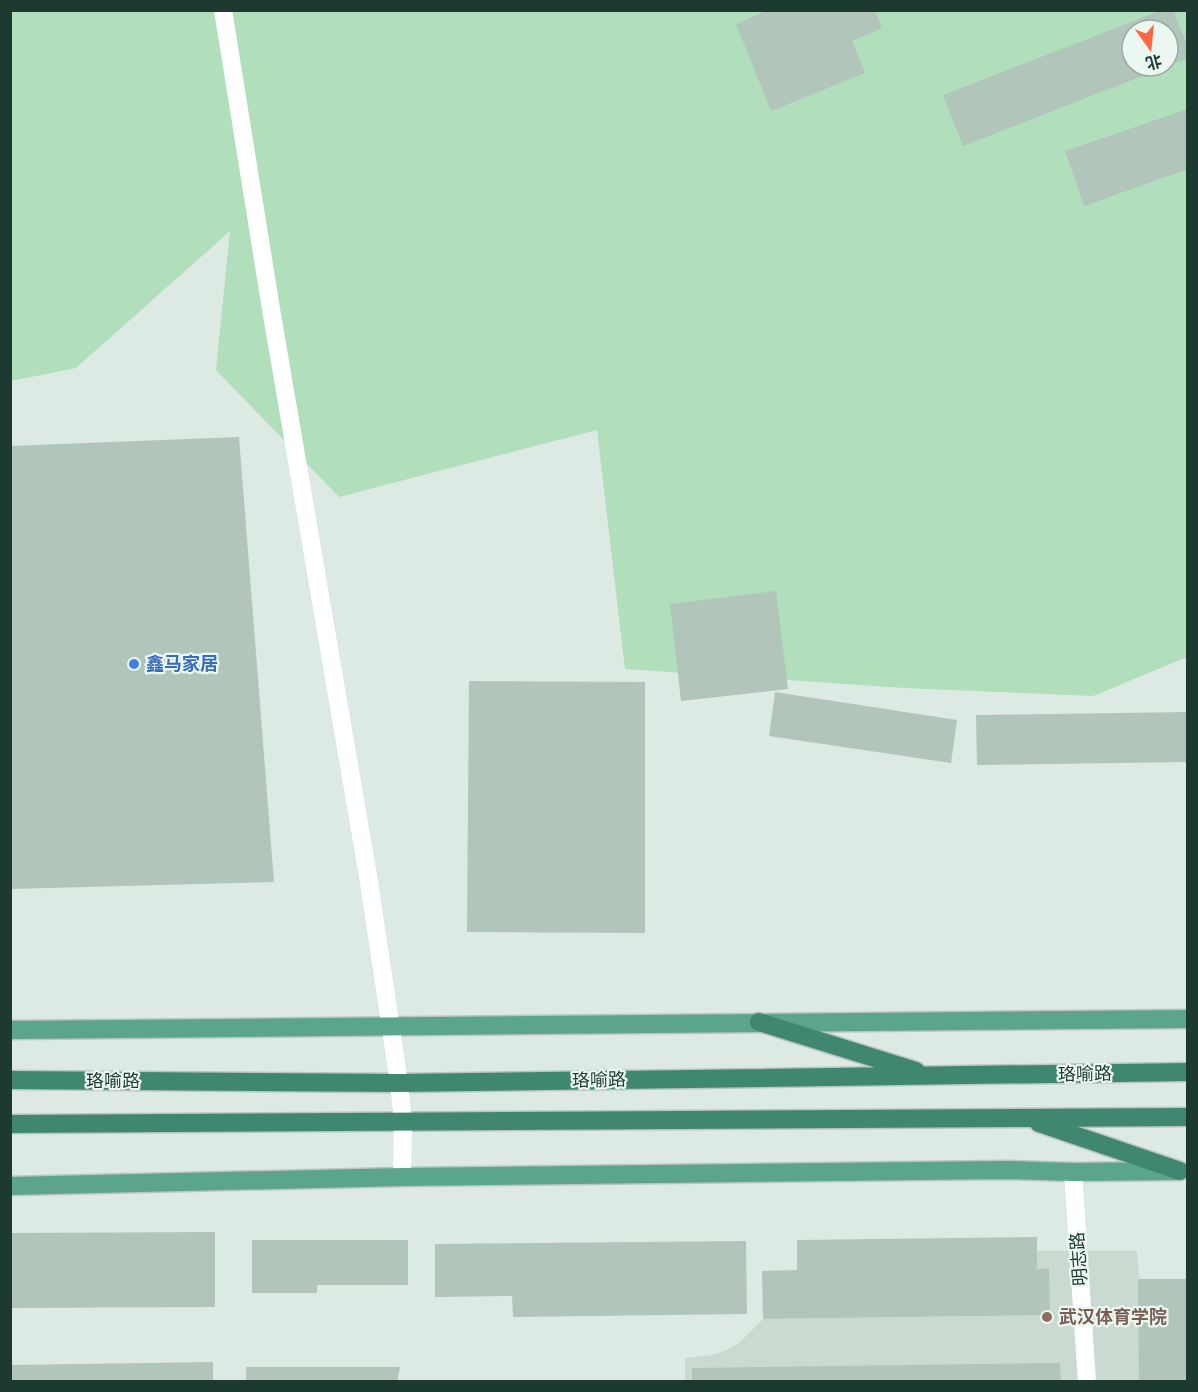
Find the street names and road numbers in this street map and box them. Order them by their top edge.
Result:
street label: 珞喻路 [1058,1062,1112,1085]
street label: 珞喻路 [572,1068,626,1091]
street label: 珞喻路 [86,1069,140,1092]
street label: 明志路 [1065,1231,1092,1287]

